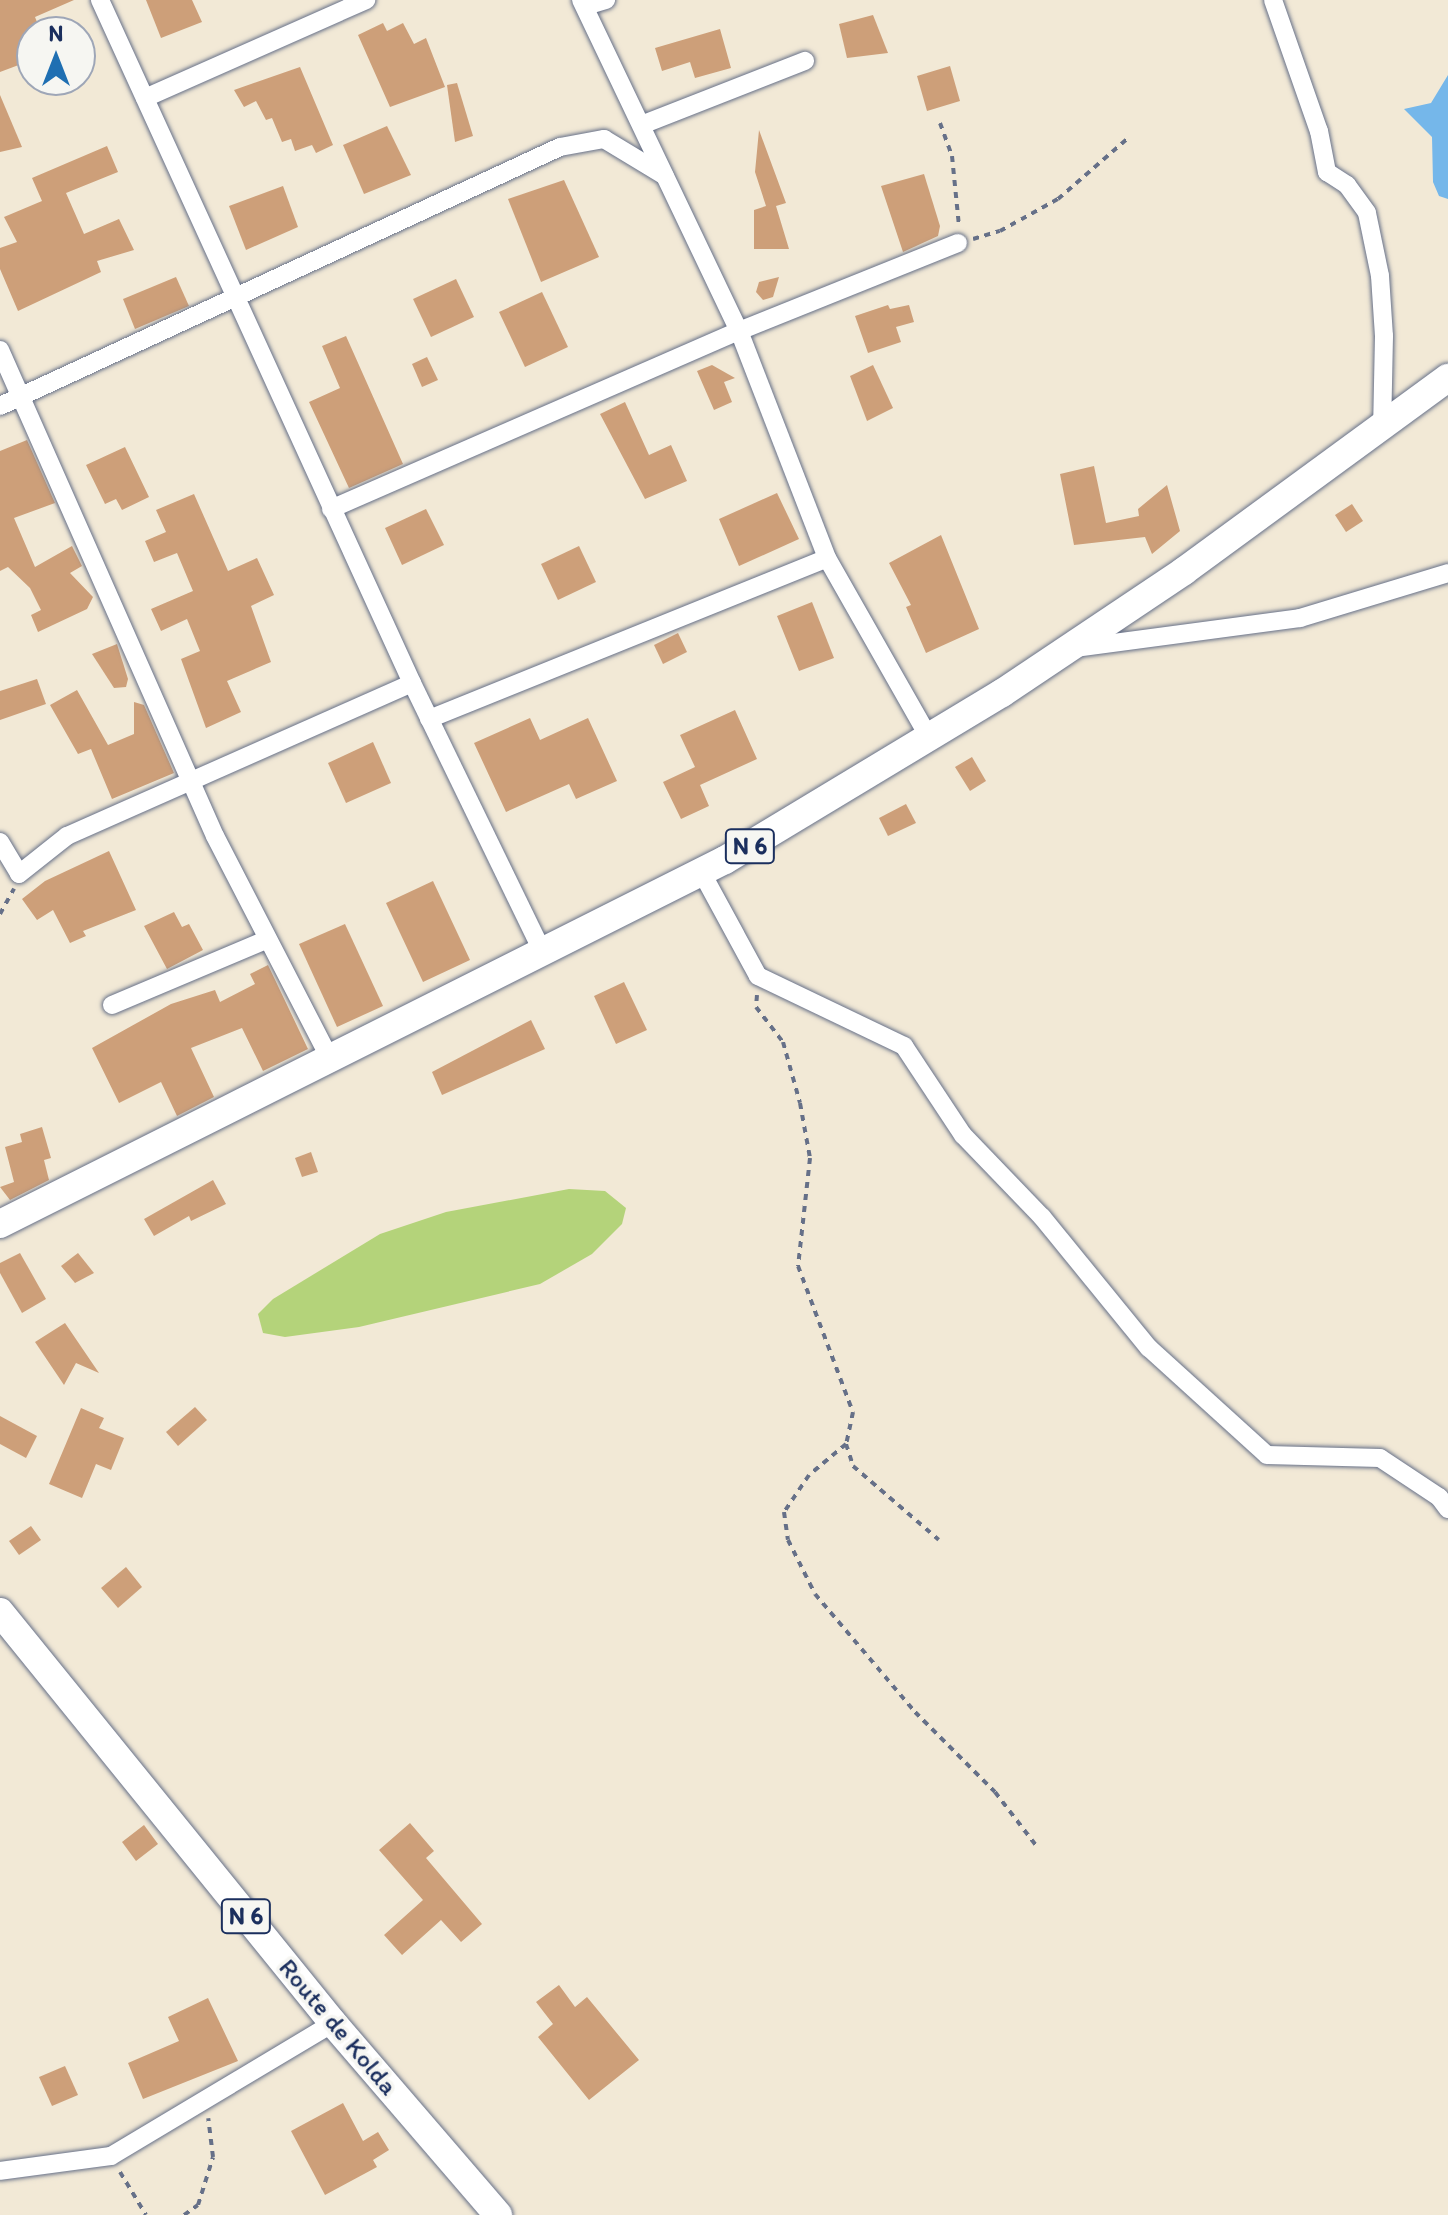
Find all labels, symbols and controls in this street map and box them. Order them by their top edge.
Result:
north arrow [16,16,96,96]
text: N [49,20,63,47]
road number: N 6 [724,826,776,866]
road number: N 6 [220,1896,272,1936]
street label: Route de Kolda [272,1953,404,2101]

